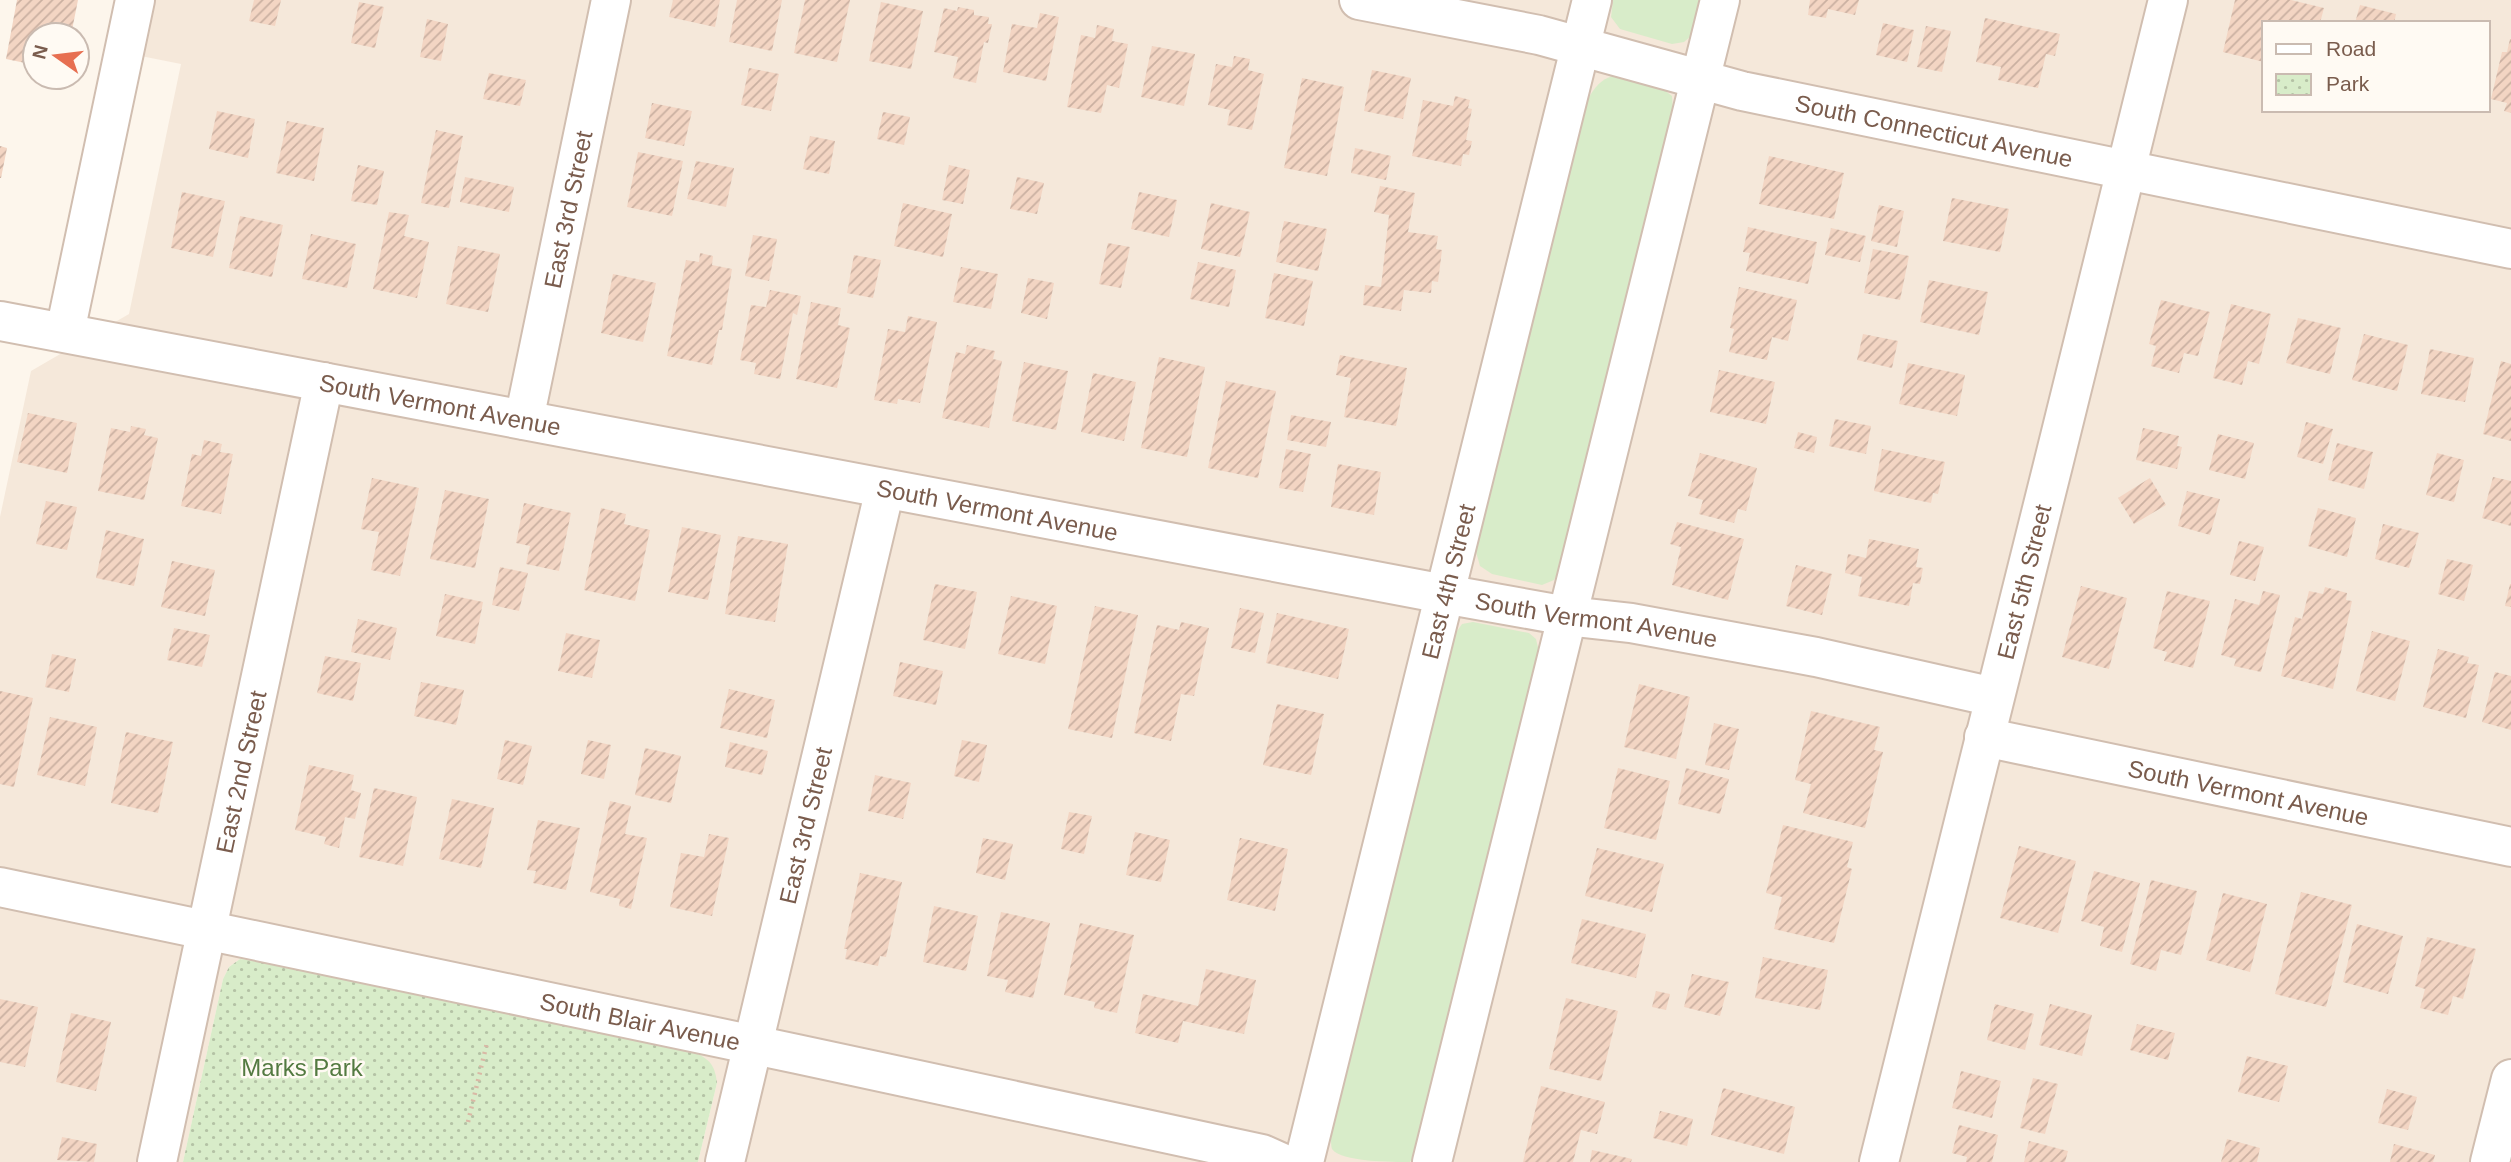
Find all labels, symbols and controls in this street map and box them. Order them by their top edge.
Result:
north arrow [21,21,91,91]
legend [2262,21,2490,112]
text: Road [2326,37,2376,60]
text: N [28,43,52,61]
text: Park [2326,72,2370,95]
street label: South Connecticut Avenue [1793,89,2075,172]
street label: East 3rd Street [538,128,597,291]
street label: South Vermont Avenue [317,368,563,440]
street label: South Vermont Avenue [874,474,1120,546]
street label: East 4th Street [1416,501,1480,662]
street label: East 5th Street [1991,501,2056,662]
street label: South Vermont Avenue [1473,586,1720,652]
street label: East 2nd Street [210,688,271,856]
street label: East 3rd Street [773,744,837,906]
street label: South Vermont Avenue [2126,754,2371,830]
street label: South Blair Avenue [538,987,743,1055]
park label: Marks Park [241,1054,364,1081]

